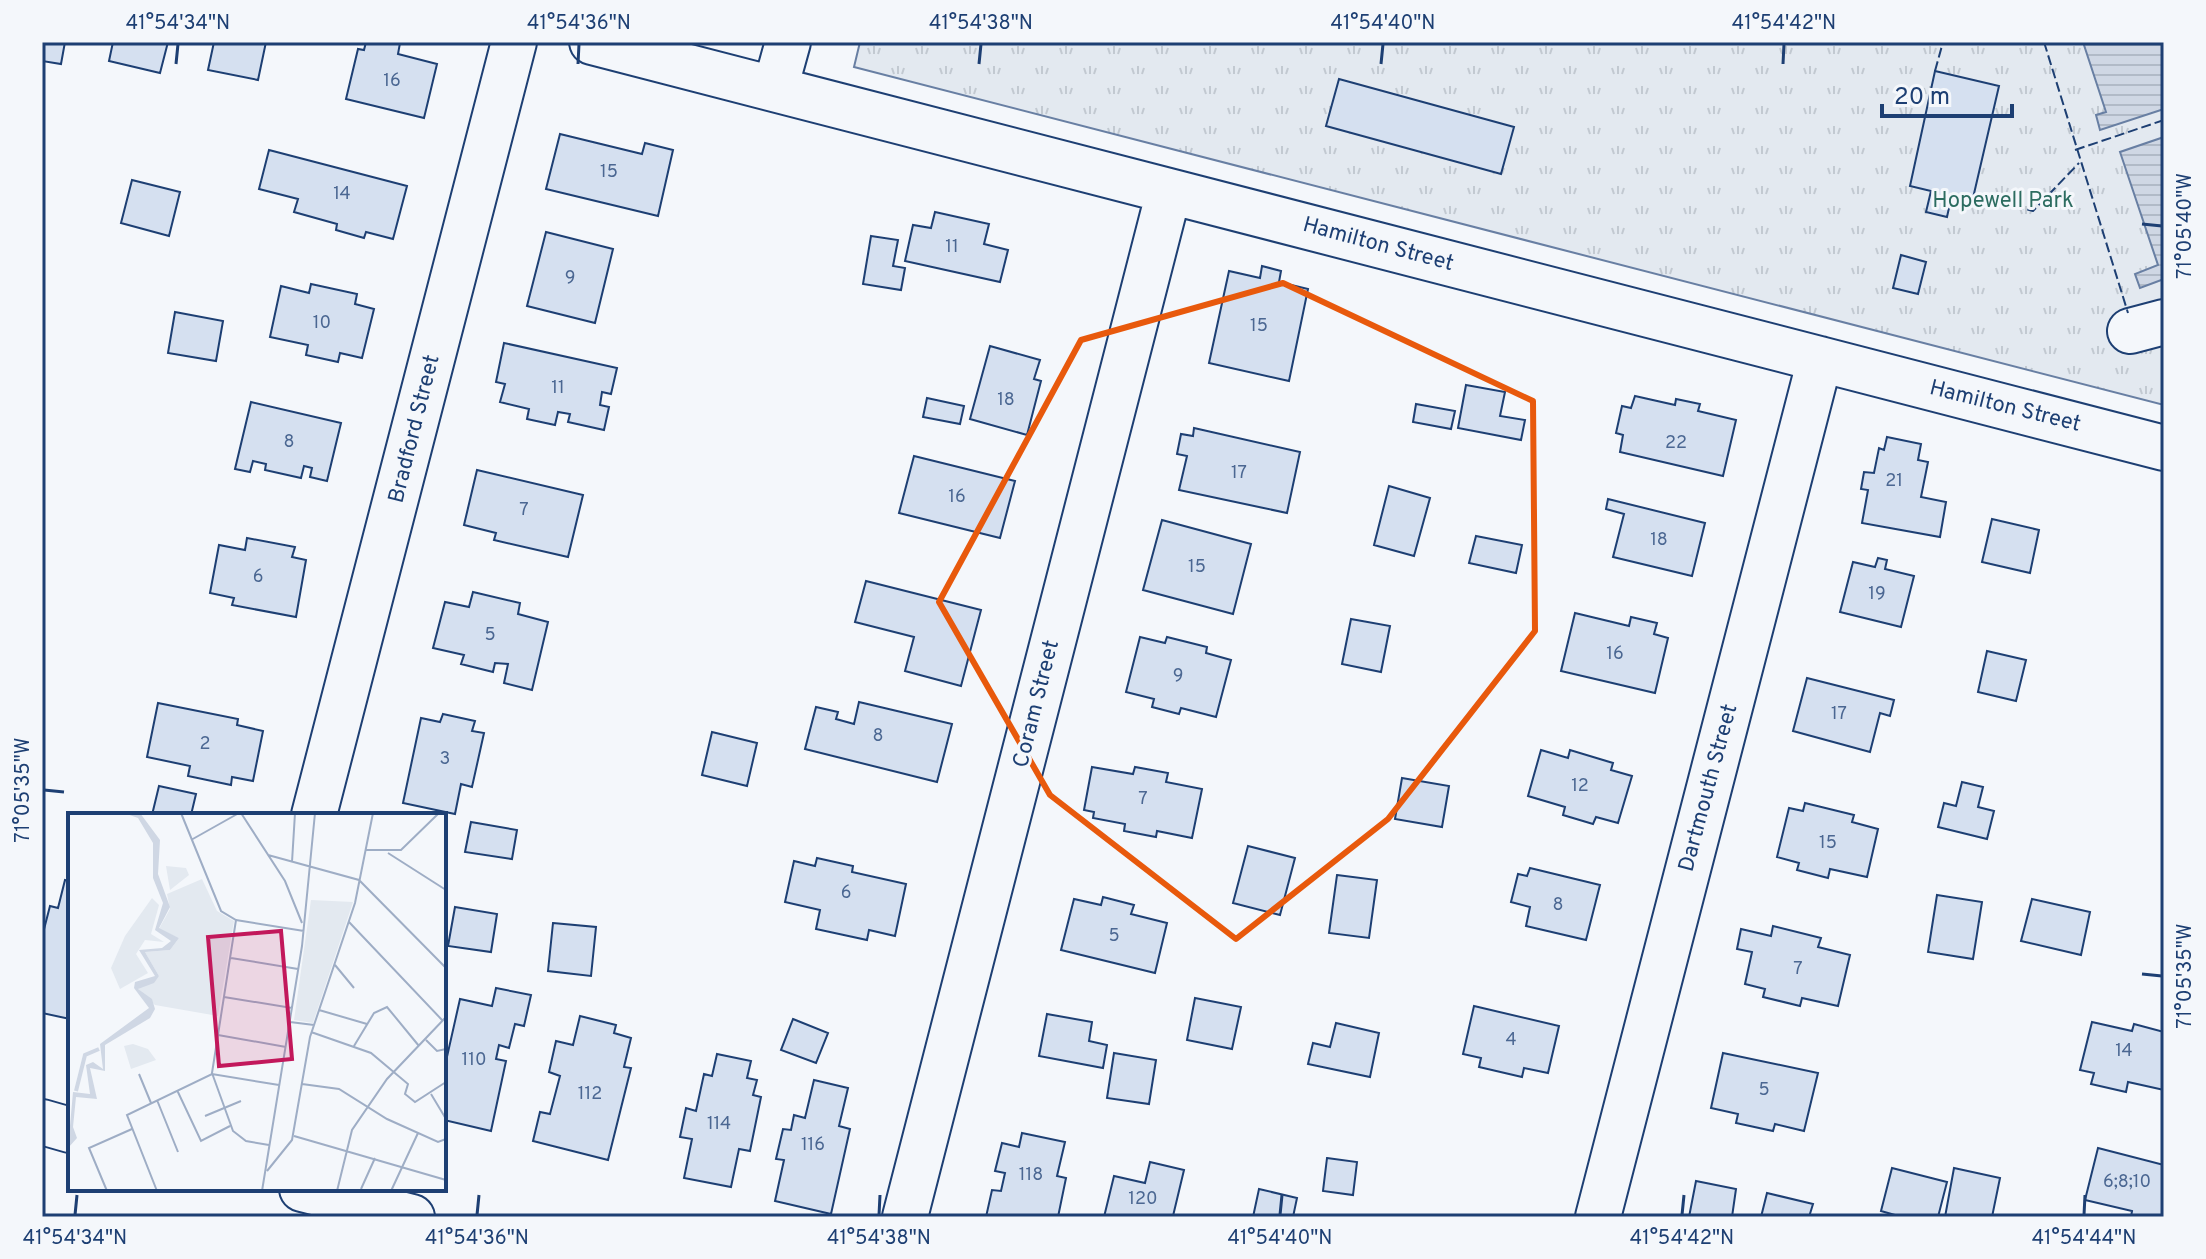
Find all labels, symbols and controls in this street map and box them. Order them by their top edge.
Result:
text: 41°54'34"N [126,11,230,37]
text: 41°54'36"N [527,11,631,37]
text: 41°54'38"N [929,11,1033,37]
text: 41°54'40"N [1330,11,1436,37]
text: 41°54'42"N [1732,11,1836,37]
scale bar [1882,68,2012,118]
house number: 16 [383,70,401,93]
text: 20 m [1894,83,1950,113]
house number: 15 [600,161,618,184]
text: 71°05'40"W [2173,173,2199,279]
house number: 14 [333,183,351,206]
park label: Hopewell Park [1932,188,2074,215]
street label: Hamilton Street [1300,212,1456,278]
house number: 11 [945,236,959,259]
house number: 9 [565,267,575,290]
house number: 10 [313,312,331,335]
house number: 15 [1250,315,1268,338]
street label: Bradford Street [384,352,446,506]
street label: Hamilton Street [1927,375,2083,439]
house number: 11 [551,377,565,400]
house number: 18 [997,389,1015,412]
house number: 8 [284,431,295,454]
house number: 22 [1665,432,1687,455]
house number: 17 [1231,462,1247,485]
house number: 21 [1885,470,1903,493]
house number: 16 [948,486,966,509]
house number: 7 [519,499,529,522]
house number: 18 [1650,529,1668,552]
house number: 15 [1188,556,1206,579]
house number: 6 [253,566,263,589]
house number: 19 [1868,583,1886,606]
house number: 5 [484,624,496,647]
street label: Coram Street [1008,637,1066,771]
house number: 16 [1606,643,1624,666]
house number: 9 [1173,665,1183,688]
street label: Dartmouth Street [1674,701,1744,875]
house number: 17 [1831,703,1847,726]
house number: 8 [873,725,884,748]
house number: 2 [199,733,211,756]
text: 71°05'35"W [11,737,37,843]
house number: 3 [440,748,450,771]
house number: 12 [1571,775,1589,798]
house number: 7 [1138,788,1148,811]
inset map [68,813,446,1191]
house number: 15 [1819,832,1837,855]
house number: 6 [841,882,851,905]
house number: 8 [1553,894,1564,917]
text: 71°05'35"W [2173,923,2199,1029]
house number: 5 [1108,925,1120,948]
house number: 7 [1793,958,1803,981]
house number: 4 [1505,1029,1517,1052]
house number: 14 [2115,1040,2133,1063]
house number: 110 [462,1049,486,1072]
house number: 5 [1758,1079,1770,1102]
house number: 112 [578,1083,602,1106]
house number: 114 [707,1113,731,1136]
house number: 116 [801,1134,825,1157]
house number: 118 [1019,1164,1043,1187]
house number: 6;8;10 [2103,1171,2151,1194]
house number: 120 [1128,1188,1158,1211]
text: 41°54'34"N [23,1226,127,1252]
text: 41°54'36"N [425,1226,529,1252]
text: 41°54'38"N [827,1226,931,1252]
text: 41°54'40"N [1227,1226,1333,1252]
text: 41°54'42"N [1630,1226,1734,1252]
text: 41°54'44"N [2032,1226,2136,1252]

